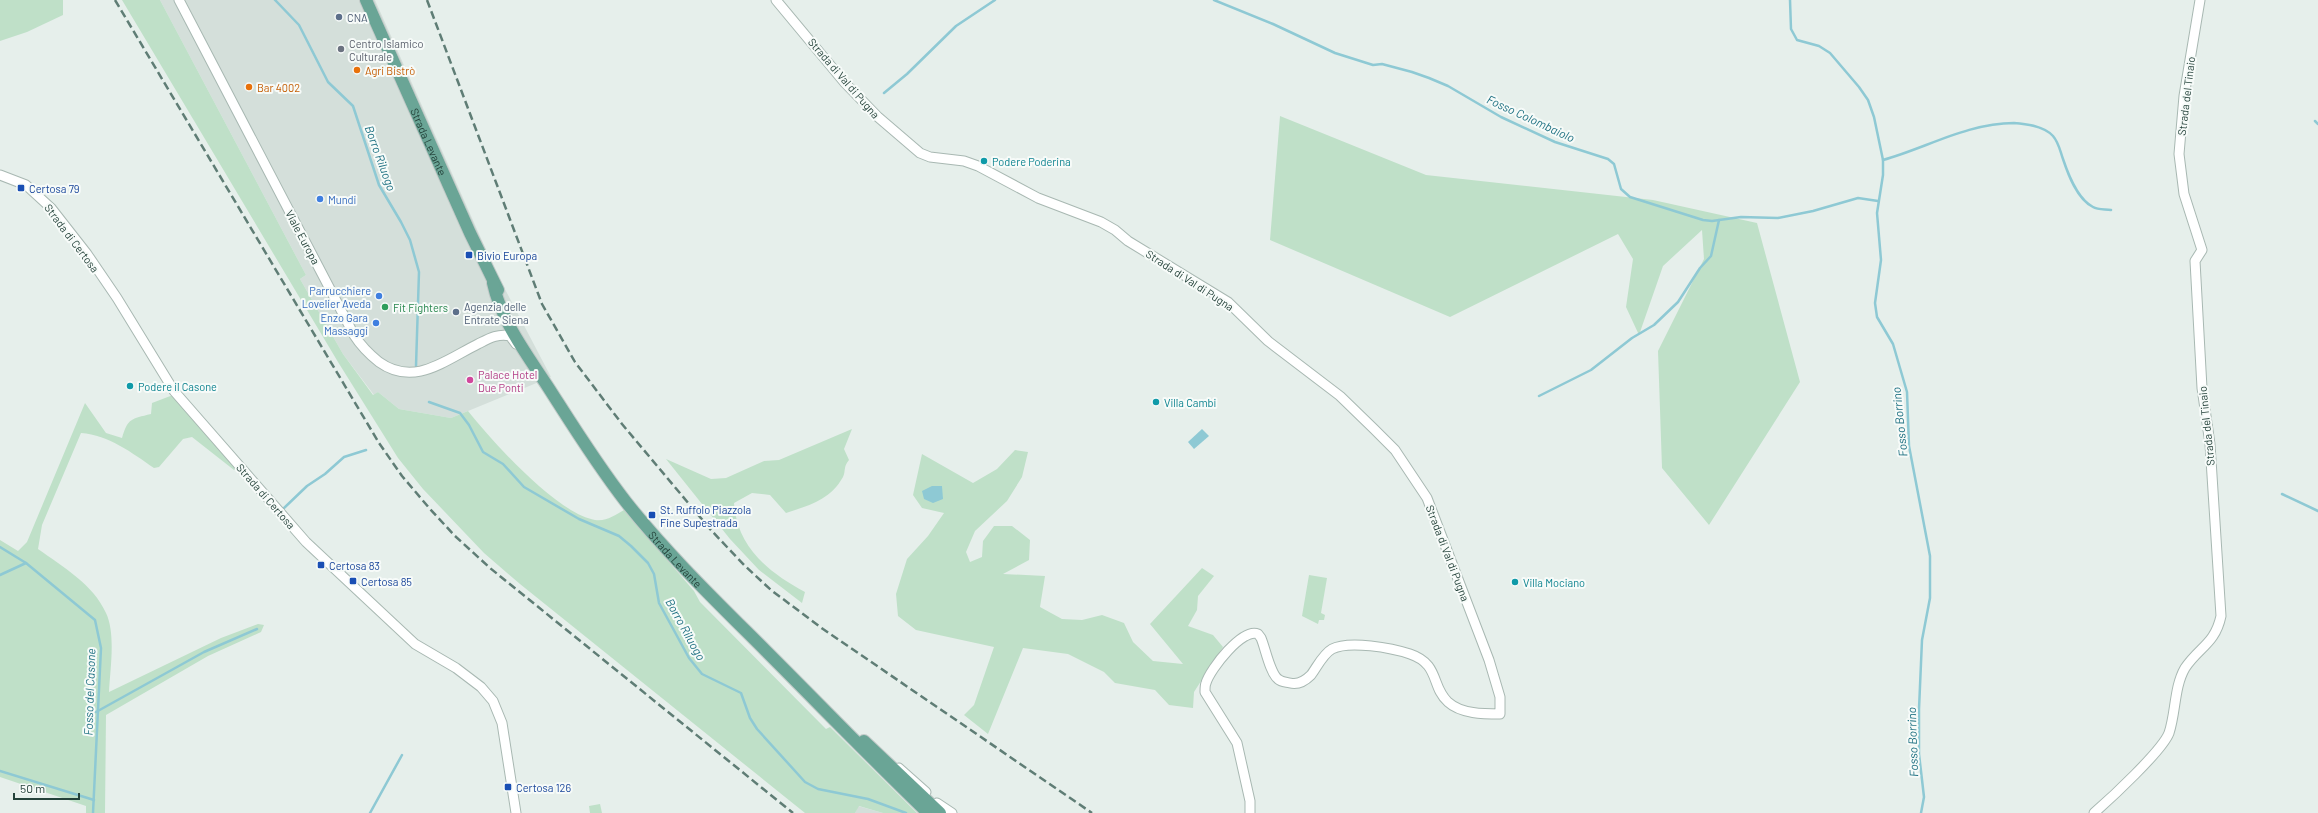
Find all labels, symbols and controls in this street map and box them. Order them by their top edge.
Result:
place label: CNA [347,11,368,24]
marker: CNA [334,12,344,22]
street label: Strada di Val di Pugna [806,35,882,121]
place label: Centro Islamico Culturale [349,37,423,63]
marker: Centro Islamico Culturale [336,44,346,54]
street label: Strada del Tinaio [2175,56,2197,136]
place label: Agri Bistrò [365,64,415,77]
marker: Agri Bistrò [352,65,362,75]
place label: Bar 4002 [257,81,300,94]
marker: Bar 4002 [244,82,254,92]
water label: Fosso Colombaiolo [1485,92,1577,144]
street label: Strada Levante [409,106,450,177]
water label: Borro Riluogo [363,123,399,193]
place label: Podere Poderina [992,155,1071,168]
marker: Podere Poderina [979,156,989,166]
place label: Certosa 79 [29,182,80,195]
marker: Certosa 79 [16,183,26,193]
place label: Mundi [328,193,357,206]
marker: Mundi [315,194,325,204]
street label: Strada di Certosa [42,201,102,275]
street label: Viale Europa [283,208,323,266]
street label: Strada di Val di Pugna [1144,247,1236,313]
place label: Bivio Europa [477,249,537,262]
marker: Bivio Europa [464,250,474,260]
place label: Parrucchiere Lovelier Aveda [302,284,371,310]
marker: Parrucchiere Lovelier Aveda [374,291,384,301]
place label: Agenzia delle Entrate Siena [464,300,529,326]
place label: Fit Fighters [393,301,448,314]
marker: Fit Fighters [380,302,390,312]
marker: Agenzia delle Entrate Siena [451,307,461,317]
place label: Enzo Gara Massaggi [320,311,368,337]
marker: Enzo Gara Massaggi [371,318,381,328]
place label: Palace Hotel Due Ponti [478,368,537,394]
marker: Palace Hotel Due Ponti [465,375,475,385]
place label: Podere il Casone [138,380,217,393]
marker: Podere il Casone [125,381,135,391]
street label: Strada del Tinaio [2195,386,2217,466]
water label: Fosso Borrino [1888,387,1910,457]
place label: Villa Cambi [1164,396,1216,409]
marker: Villa Cambi [1151,397,1161,407]
street label: Strada di Certosa [234,461,298,531]
place label: St. Ruffolo Piazzola Fine Supestrada [660,503,751,529]
street label: Strada di Val di Pugna [1424,503,1472,603]
marker: St. Ruffolo Piazzola Fine Supestrada [647,510,657,520]
street label: Strada Levante [646,528,705,590]
place label: Certosa 83 [329,559,380,572]
marker: Certosa 83 [316,560,326,570]
place label: Certosa 85 [361,575,412,588]
marker: Certosa 85 [348,576,358,586]
place label: Villa Mociano [1523,576,1585,589]
marker: Villa Mociano [1510,577,1520,587]
water label: Borro Riluogo [663,596,709,662]
water label: Fosso del Casone [80,648,98,736]
water label: Fosso Borrino [1904,707,1920,777]
scale bar [14,775,79,801]
text: 50 m [20,781,45,795]
place label: Certosa 126 [516,781,571,794]
marker: Certosa 126 [503,782,513,792]

